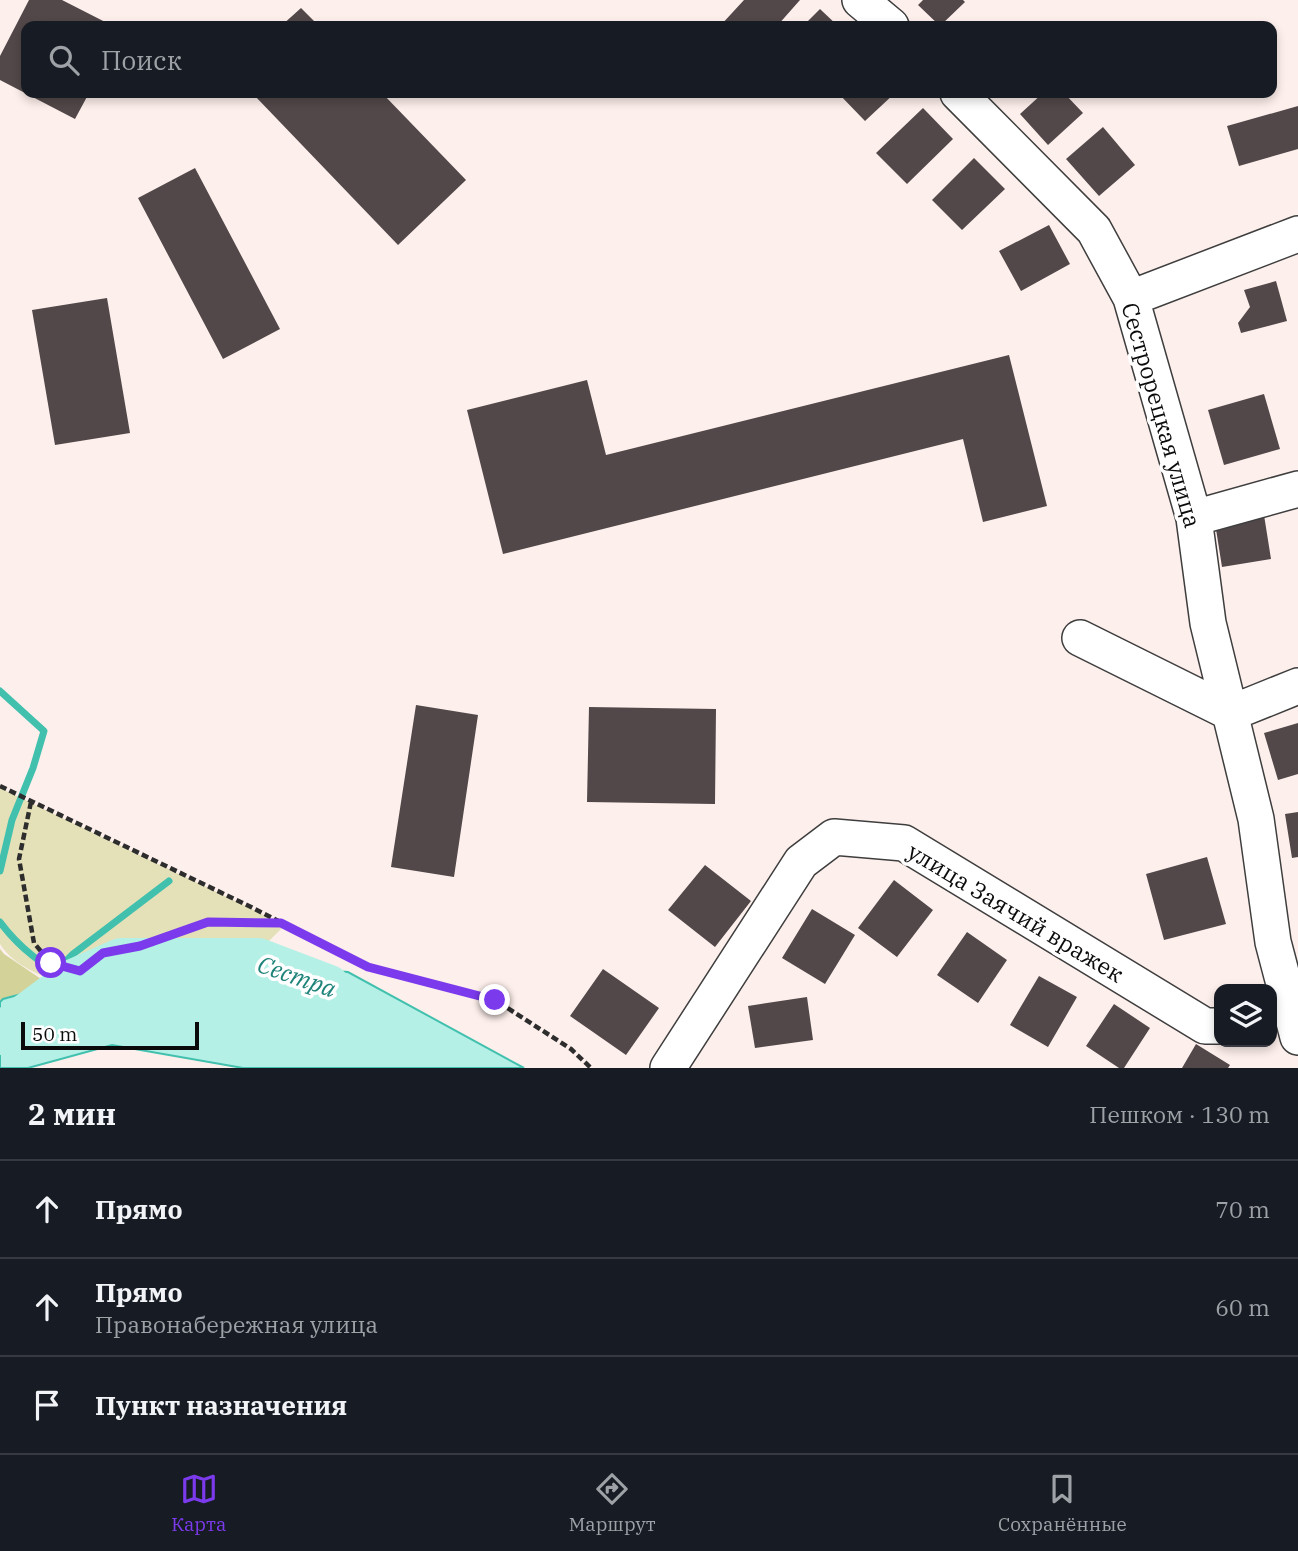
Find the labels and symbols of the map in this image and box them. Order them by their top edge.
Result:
street label: Сестрорецкая улица [1115,299,1209,531]
street label: улица Заячий вражек [902,836,1130,989]
route start [35,947,66,978]
water label: Сестра [254,948,340,1004]
route end [479,984,510,1015]
scale bar [21,1019,200,1051]

